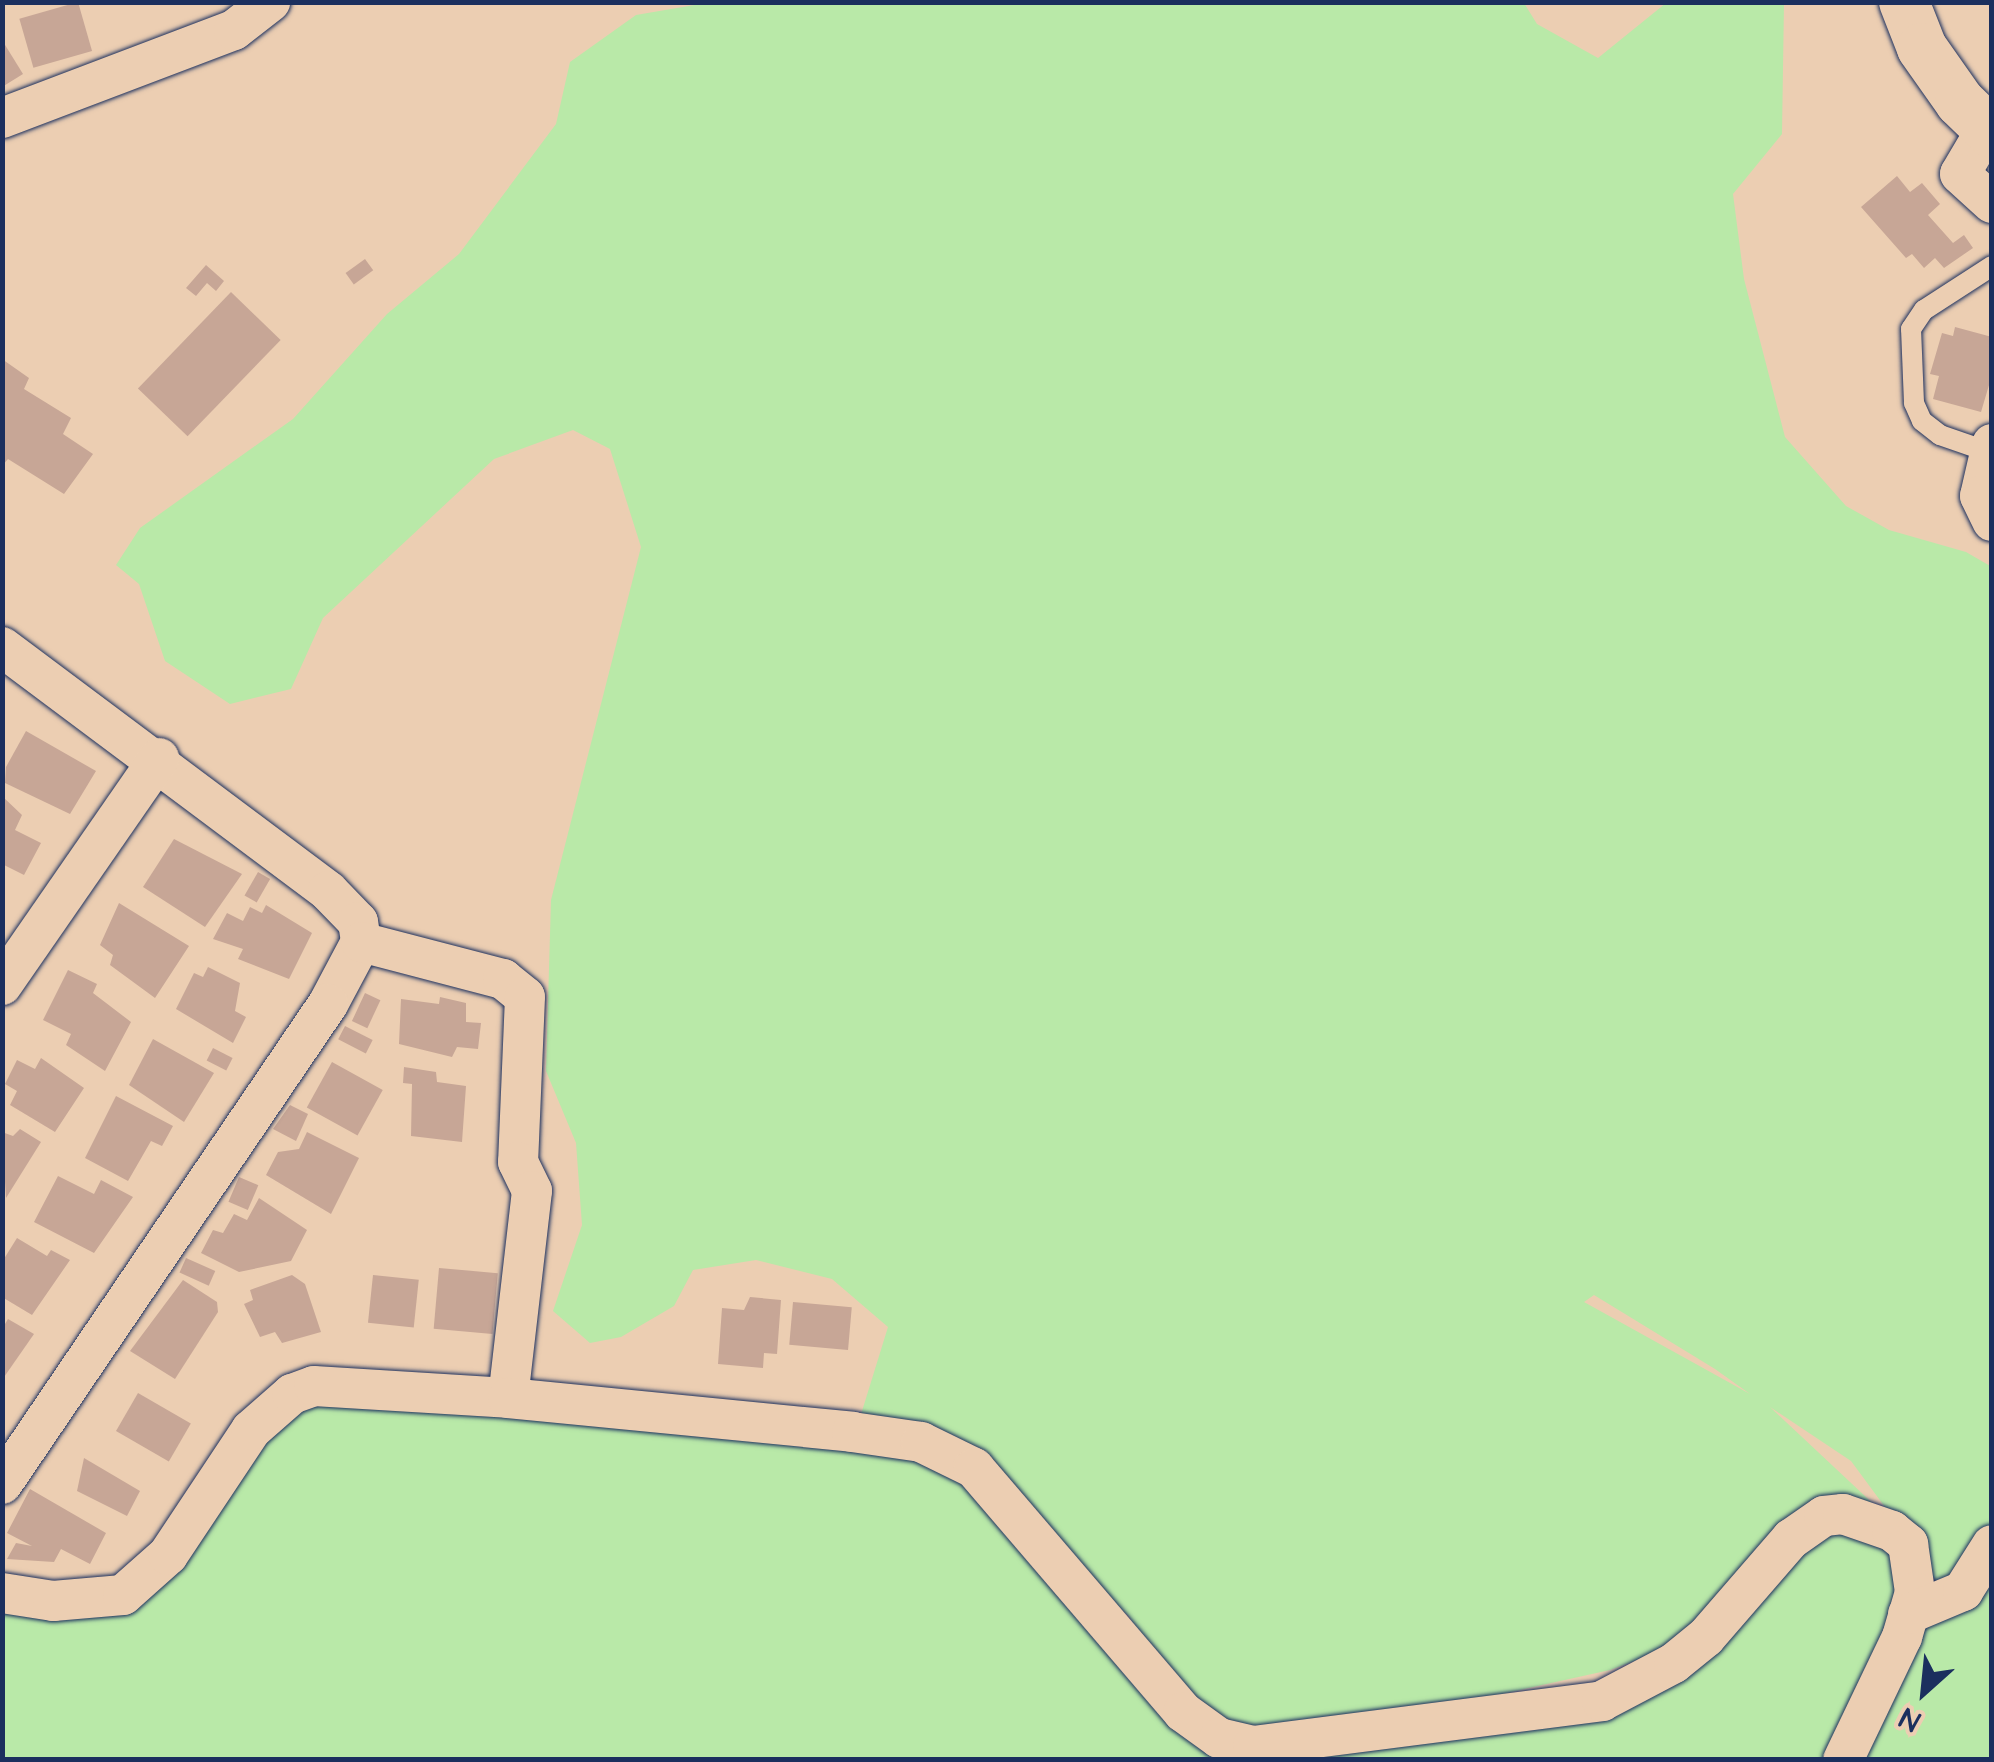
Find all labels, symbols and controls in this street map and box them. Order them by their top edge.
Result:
north arrow [1874,1642,1974,1742]
text: N [1893,1698,1927,1741]

